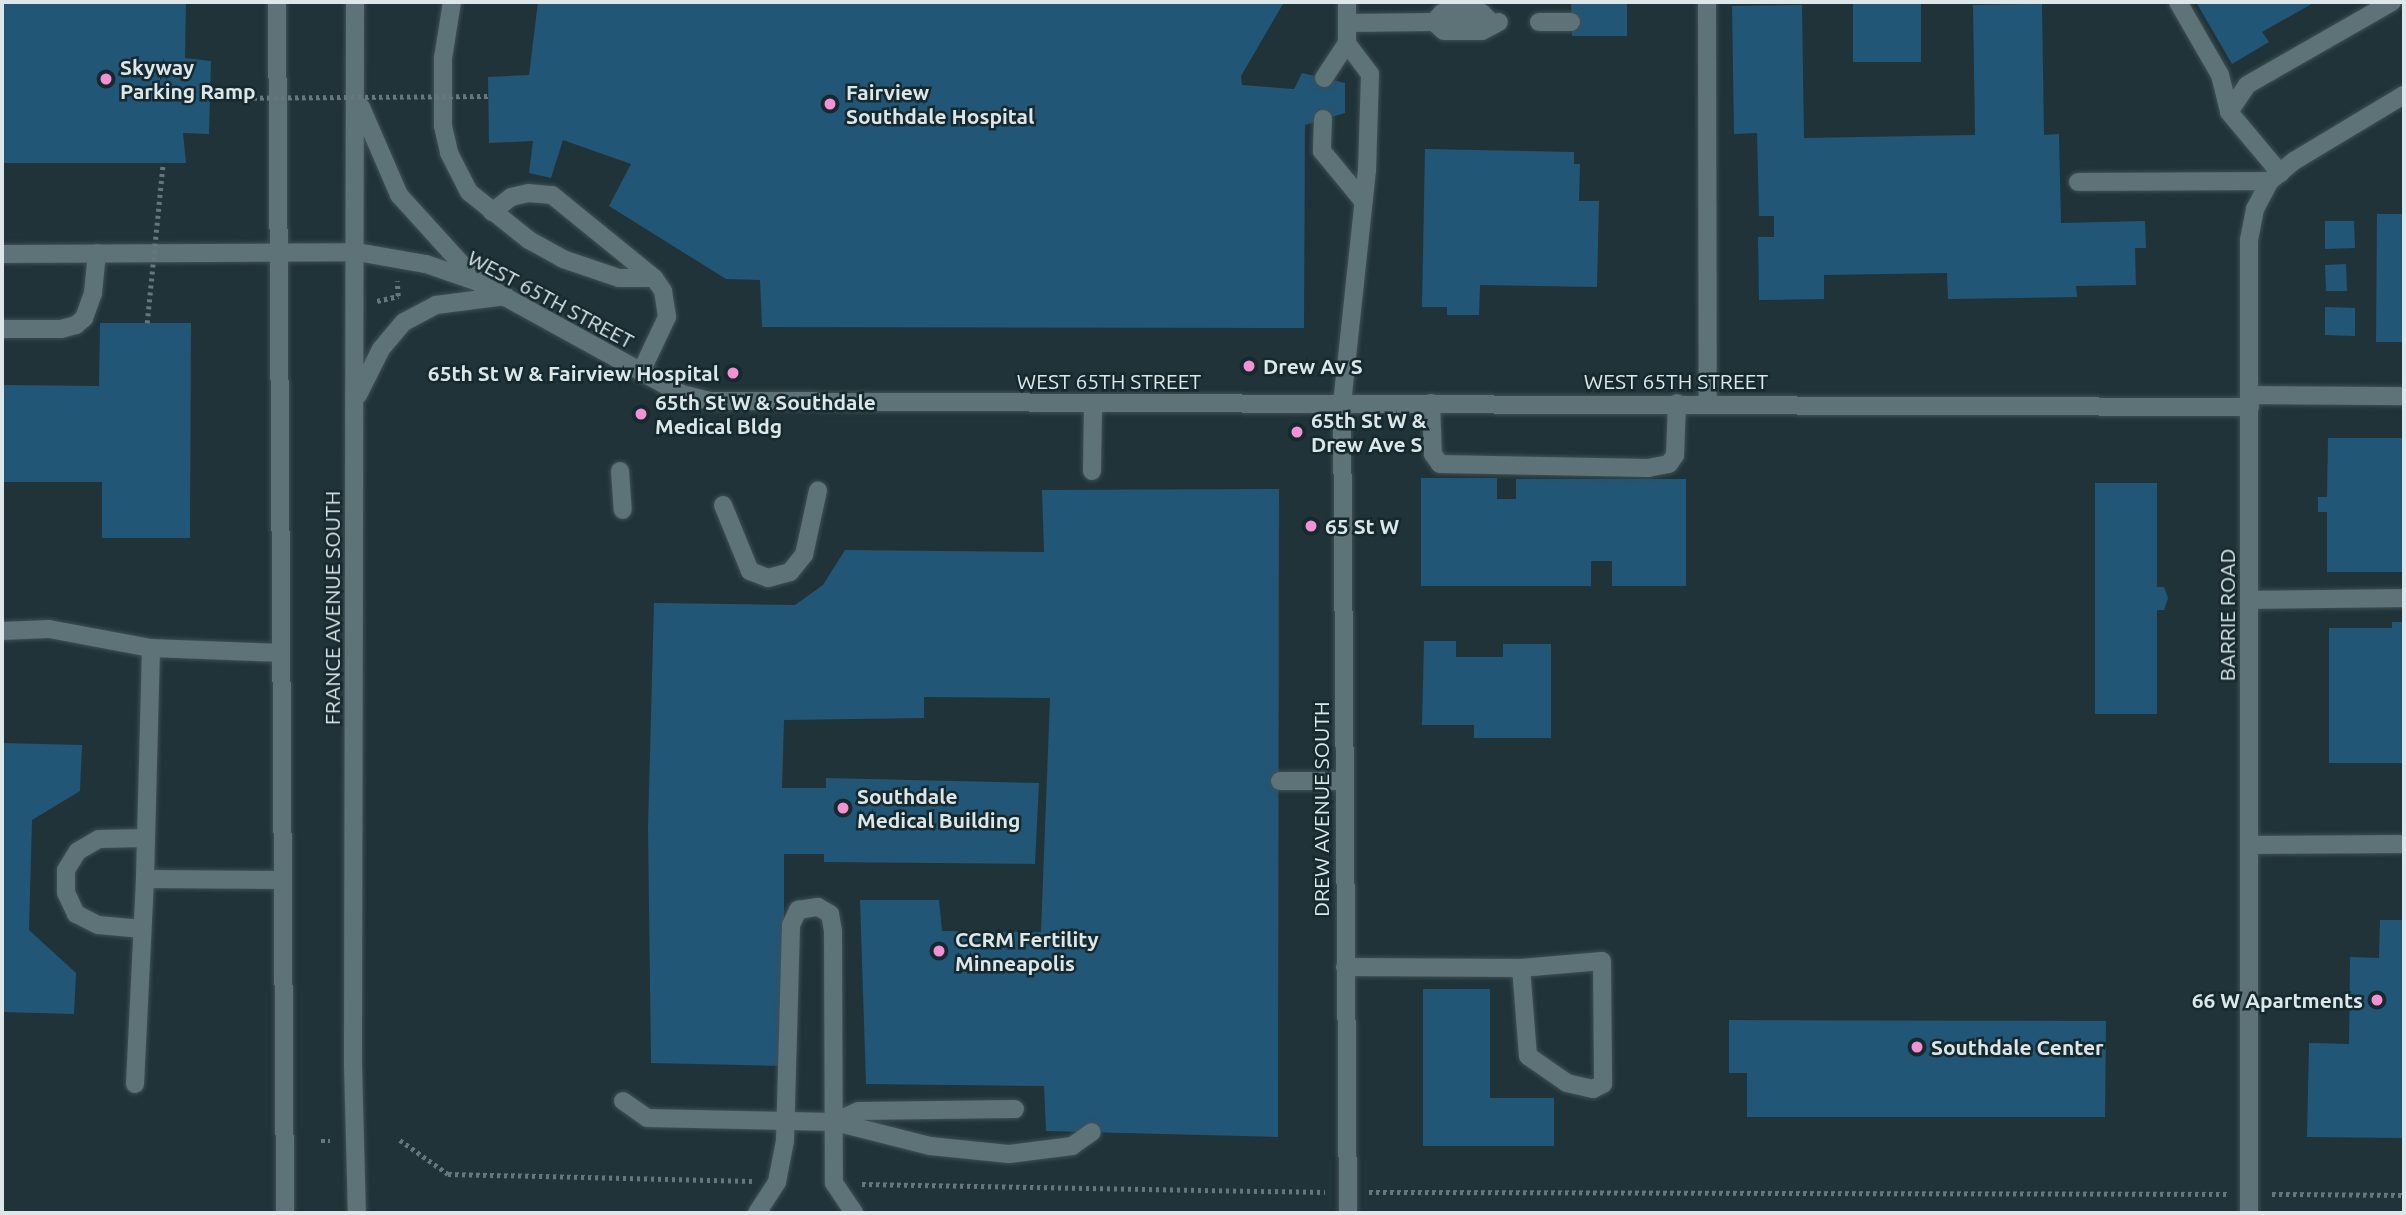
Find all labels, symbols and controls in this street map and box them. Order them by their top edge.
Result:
place label: Skyway Parking Ramp [120,54,256,104]
marker: Skyway Parking Ramp [98,71,114,87]
place label: Fairview Southdale Hospital [846,79,1034,129]
marker: Fairview Southdale Hospital [820,94,840,114]
street label: WEST 65TH STREET [464,245,638,353]
place label: Drew Av S [1263,353,1363,379]
marker: Drew Av S [1241,358,1257,374]
place label: 65th St W & Fairview Hospital [428,360,719,386]
marker: 65th St W & Fairview Hospital [725,365,741,381]
street label: WEST 65TH STREET [1017,368,1201,394]
street label: WEST 65TH STREET [1584,368,1768,394]
place label: 65th St W & Southdale Medical Bldg [655,389,876,439]
marker: 65th St W & Southdale Medical Bldg [633,406,649,422]
place label: 65th St W & Drew Ave S [1311,407,1426,457]
marker: 65th St W & Drew Ave S [1289,424,1305,440]
street label: FRANCE AVENUE SOUTH [319,491,345,725]
place label: 65 St W [1325,513,1399,539]
marker: 65 St W [1303,518,1319,534]
street label: BARRIE ROAD [2214,549,2240,681]
street label: DREW AVENUE SOUTH [1308,701,1334,917]
place label: Southdale Medical Building [857,783,1020,833]
marker: Southdale Medical Building [835,800,851,816]
place label: CCRM Fertility Minneapolis [955,926,1099,976]
marker: CCRM Fertility Minneapolis [929,941,949,961]
place label: 66 W Apartments [2192,987,2363,1013]
marker: 66 W Apartments [2369,992,2385,1008]
place label: Southdale Center [1931,1034,2104,1060]
marker: Southdale Center [1909,1039,1925,1055]

